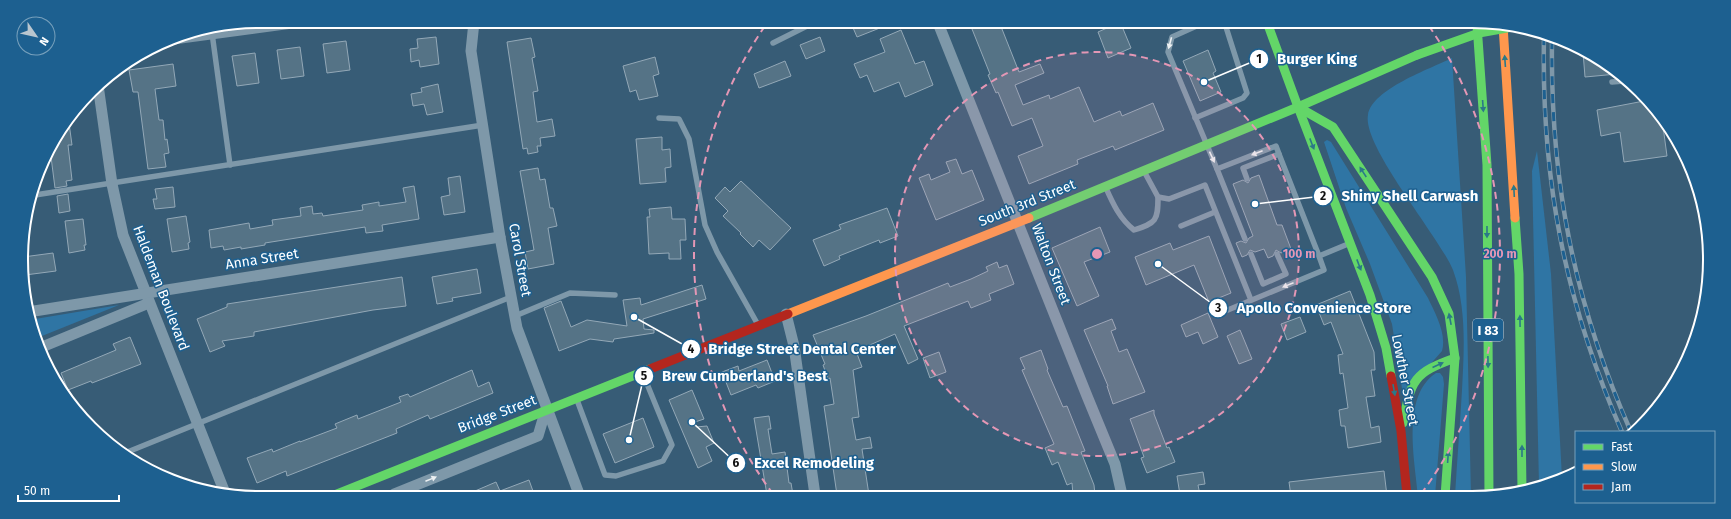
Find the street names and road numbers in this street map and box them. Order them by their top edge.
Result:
street label: South 3rd Street [976,175,1079,230]
street label: Walton Street [1028,221,1075,308]
street label: Carol Street [505,222,535,299]
street label: Haldeman Boulevard [129,223,193,353]
street label: Anna Street [224,245,301,273]
road number: I 83 [1473,319,1503,341]
street label: Lowther Street [1388,333,1422,428]
street label: Bridge Street [455,391,539,437]

